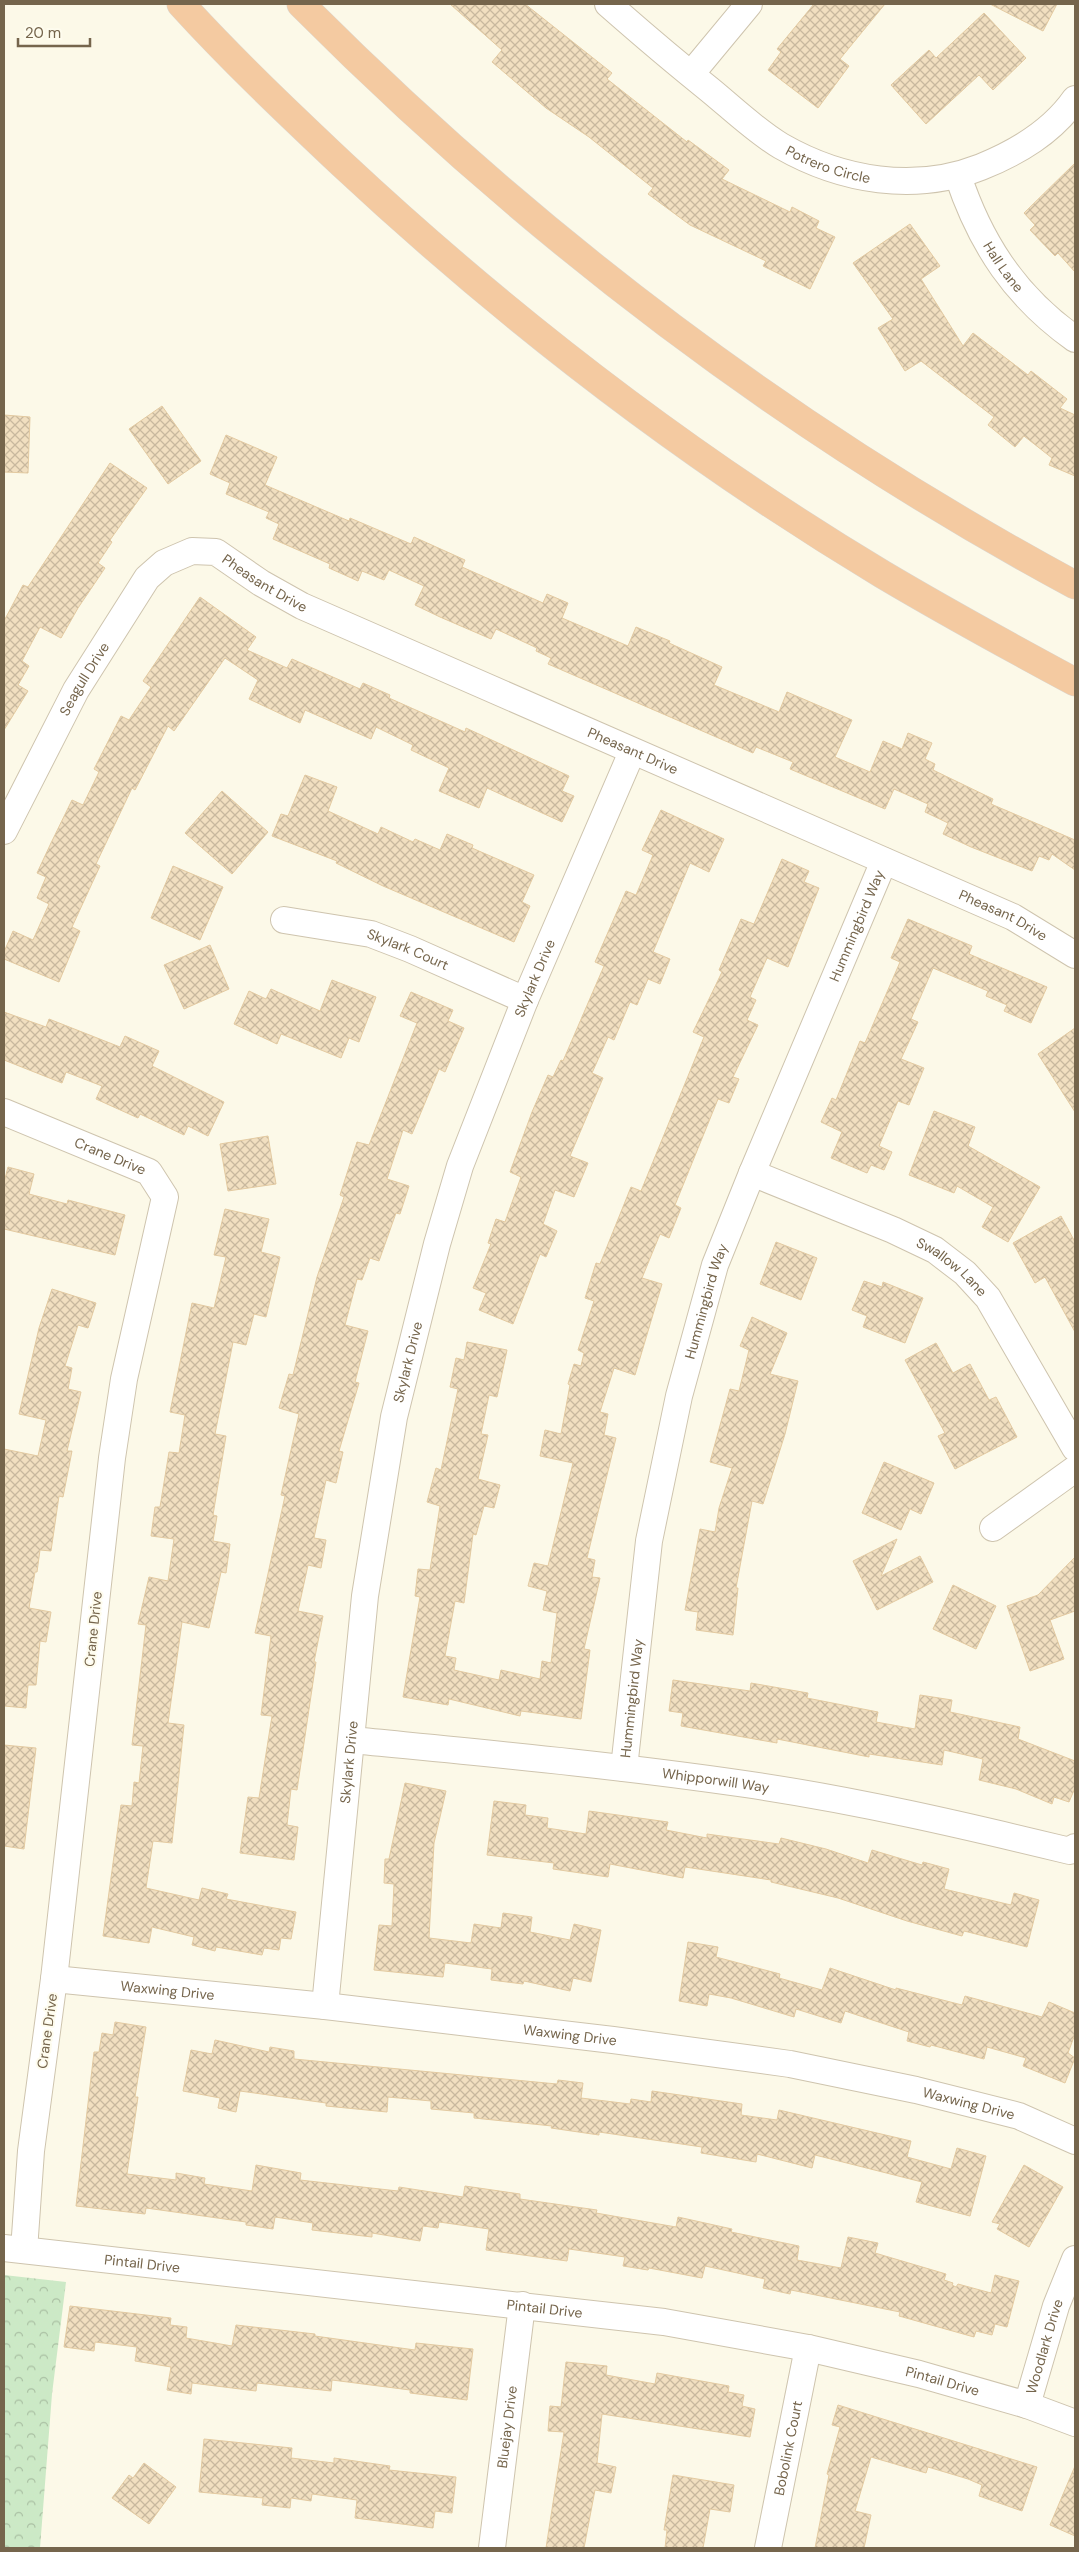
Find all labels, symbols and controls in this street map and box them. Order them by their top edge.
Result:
scale bar [18,15,90,47]
text: 20 m [25,23,61,43]
street label: Potrero Circle [783,141,872,187]
street label: Hall Lane [979,238,1028,296]
street label: Pheasant Drive [219,550,310,616]
street label: Seagull Drive [55,639,113,719]
street label: Pheasant Drive [585,723,681,778]
street label: Hummingbird Way [825,867,888,984]
street label: Pheasant Drive [956,885,1051,945]
street label: Skylark Court [364,924,452,974]
street label: Skylark Drive [510,936,559,1020]
street label: Crane Drive [72,1133,149,1179]
street label: Swallow Lane [913,1233,991,1300]
street label: Hummingbird Way [681,1241,732,1361]
street label: Skylark Drive [389,1320,426,1404]
street label: Crane Drive [80,1590,106,1668]
street label: Hummingbird Way [616,1638,647,1759]
street label: Skylark Drive [336,1720,362,1804]
street label: Whipporwill Way [661,1764,771,1797]
street label: Waxwing Drive [120,1977,215,2004]
street label: Crane Drive [33,1992,61,2070]
street label: Waxwing Drive [522,2020,618,2049]
street label: Waxwing Drive [921,2083,1017,2124]
street label: Pintail Drive [103,2250,181,2277]
street label: Pintail Drive [506,2295,583,2322]
street label: Woodlark Drive [1022,2296,1067,2396]
street label: Pintail Drive [904,2362,982,2400]
street label: Bluejay Drive [493,2385,521,2469]
street label: Bobolink Court [770,2399,806,2497]

